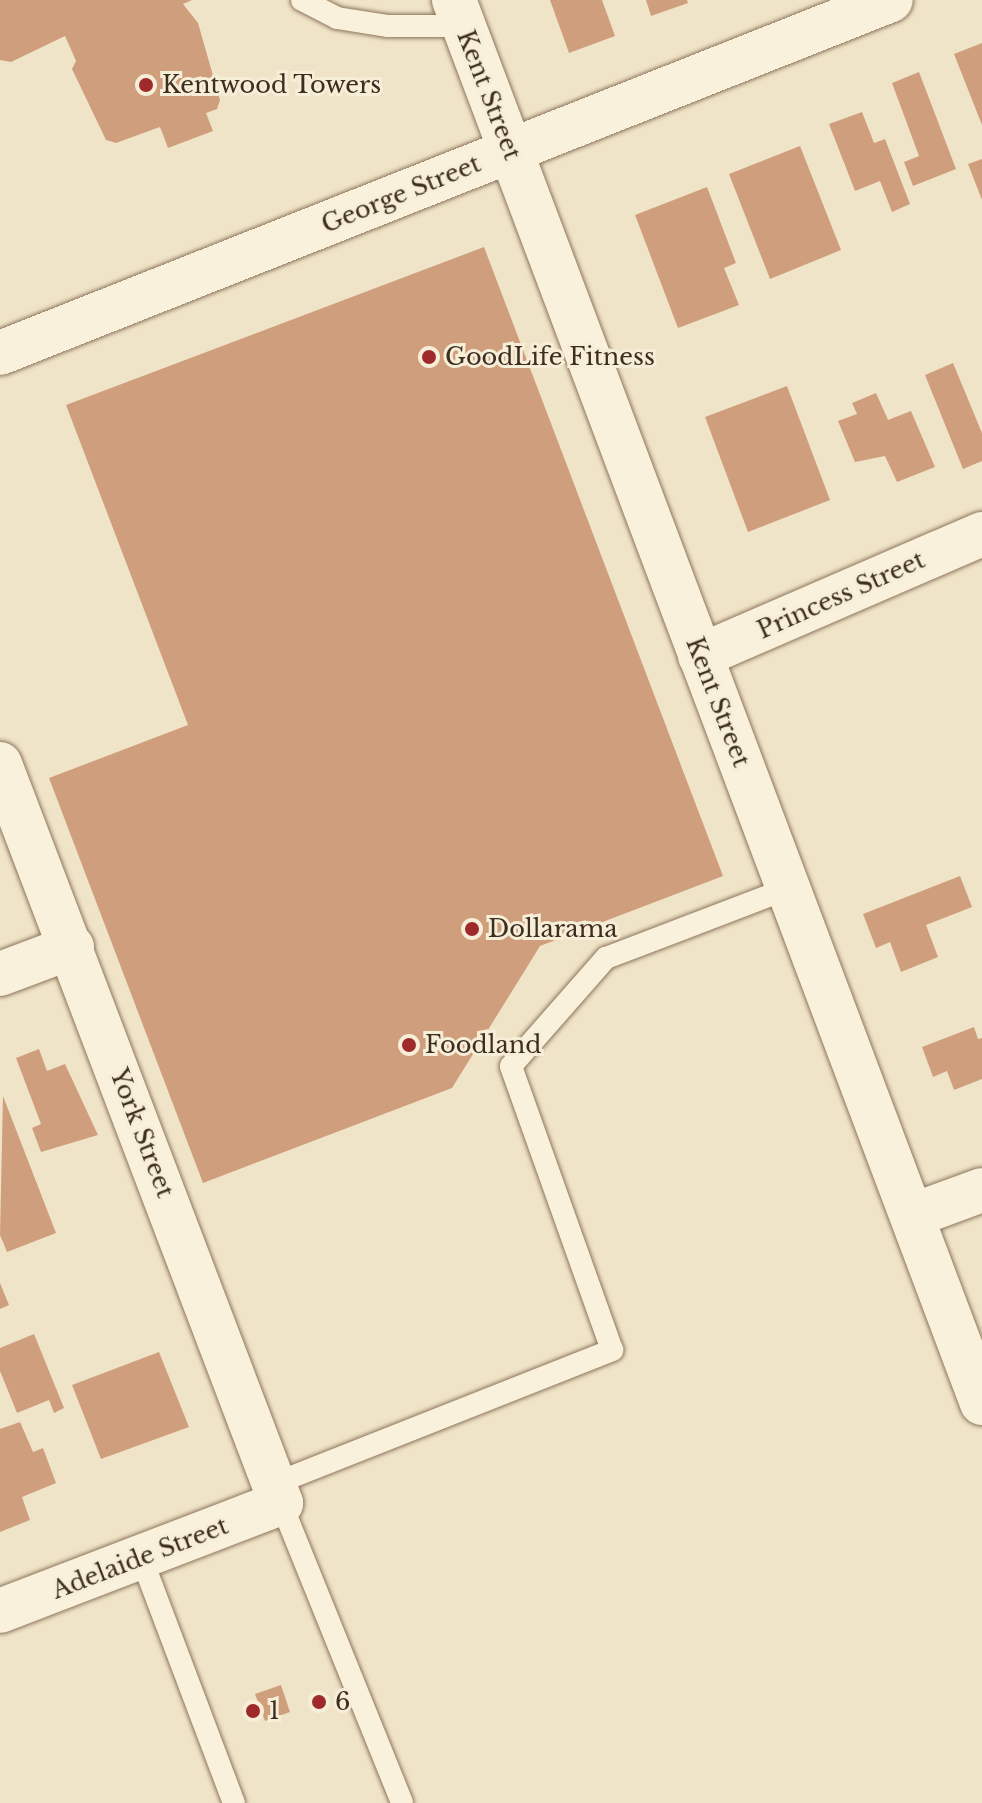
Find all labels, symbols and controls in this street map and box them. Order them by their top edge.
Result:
street label: Kent Street [451,26,527,164]
place label: Kentwood Towers [162,71,382,99]
marker: Kentwood Towers [137,76,155,94]
street label: George Street [317,149,485,239]
place label: GoodLife Fitness [445,343,655,371]
marker: GoodLife Fitness [420,348,438,366]
street label: Princess Street [753,545,929,645]
street label: Kent Street [680,633,756,771]
place label: Dollarama [488,915,618,943]
marker: Dollarama [463,920,481,938]
place label: Foodland [425,1031,542,1059]
marker: Foodland [400,1036,418,1054]
street label: York Street [104,1064,180,1202]
street label: Adelaide Street [48,1511,232,1605]
place label: 6 [335,1688,350,1716]
marker: 6 [310,1693,328,1711]
place label: 1 [269,1697,280,1725]
marker: 1 [244,1702,262,1720]

